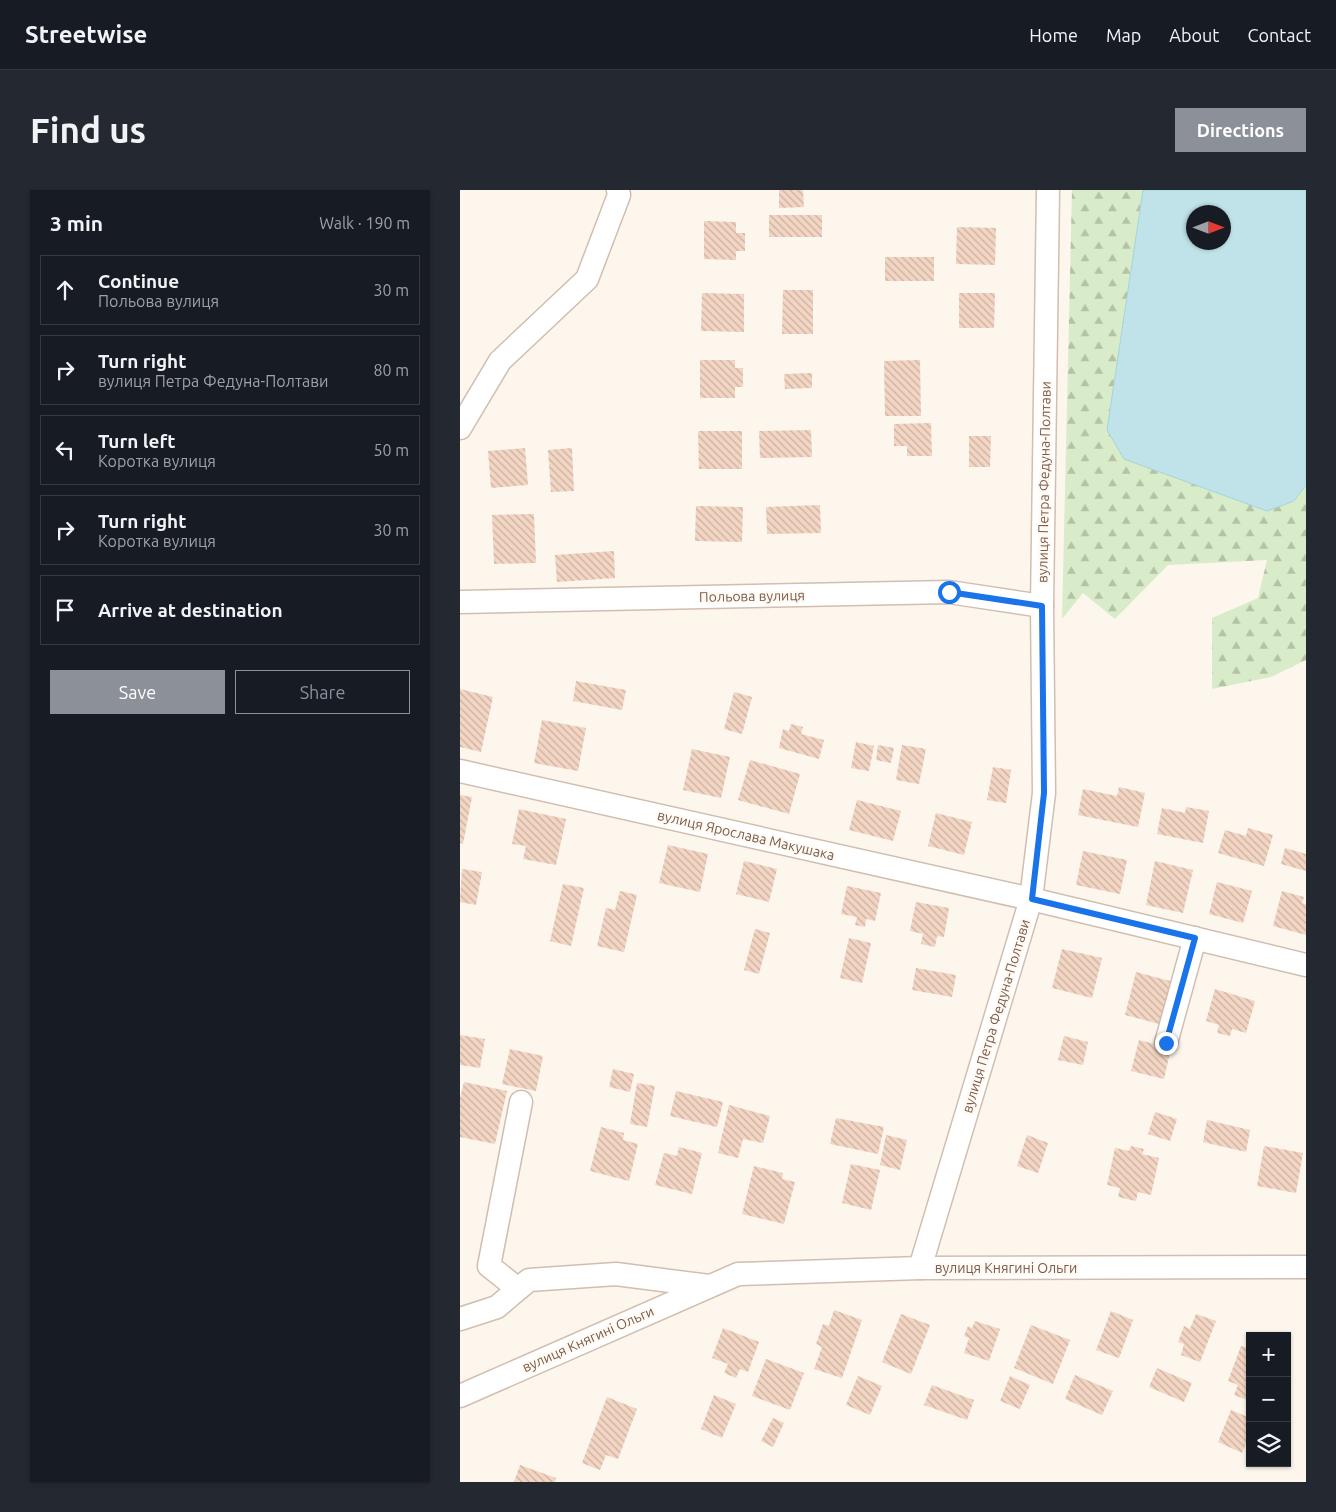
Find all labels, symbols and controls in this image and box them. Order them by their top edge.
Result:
text: Streetwise [25,21,147,48]
text: Home [1029,25,1078,45]
text: Map [1106,25,1141,45]
text: About [1169,25,1219,45]
text: Contact [1247,25,1311,45]
button: Directions [1175,108,1306,152]
text: Find us [30,110,146,150]
north arrow [1186,205,1231,250]
text: 3 min [50,211,103,235]
text: Walk · 190 m [319,214,410,232]
text: Continue [98,270,179,292]
icon: ahead [51,276,79,304]
text: 30 m [373,281,409,299]
text: Польова вулиця [98,292,219,310]
text: Turn right [98,350,186,372]
icon: right [51,356,79,384]
text: 80 m [373,361,409,379]
text: вулиця Петра Федуна-Полтави [98,372,329,390]
street label: вулиця Петра Федуна-Полтави [1034,381,1054,583]
text: Turn left [98,430,176,452]
icon: left [51,436,79,464]
text: 50 m [373,441,409,459]
text: Коротка вулиця [98,452,216,470]
text: Turn right [98,510,186,532]
icon: right [51,516,79,544]
text: 30 m [373,521,409,539]
text: Коротка вулиця [98,532,216,550]
route start [938,581,961,604]
street label: Польова вулиця [699,587,805,605]
icon: arrive [51,596,79,624]
text: Arrive at destination [98,599,283,621]
button: Save [50,670,225,714]
button: Share [235,670,410,714]
street label: вулиця Ярослава Макушака [656,807,836,863]
street label: вулиця Петра Федуна-Полтави [959,917,1033,1115]
route end [1155,1032,1178,1055]
street label: вулиця Княгині Ольги [935,1260,1077,1276]
street label: вулиця Княгині Ольги [520,1303,656,1375]
map controls [1246,1332,1291,1467]
button: + [1246,1332,1291,1377]
button: − [1246,1377,1291,1422]
button: layers [1246,1422,1291,1467]

